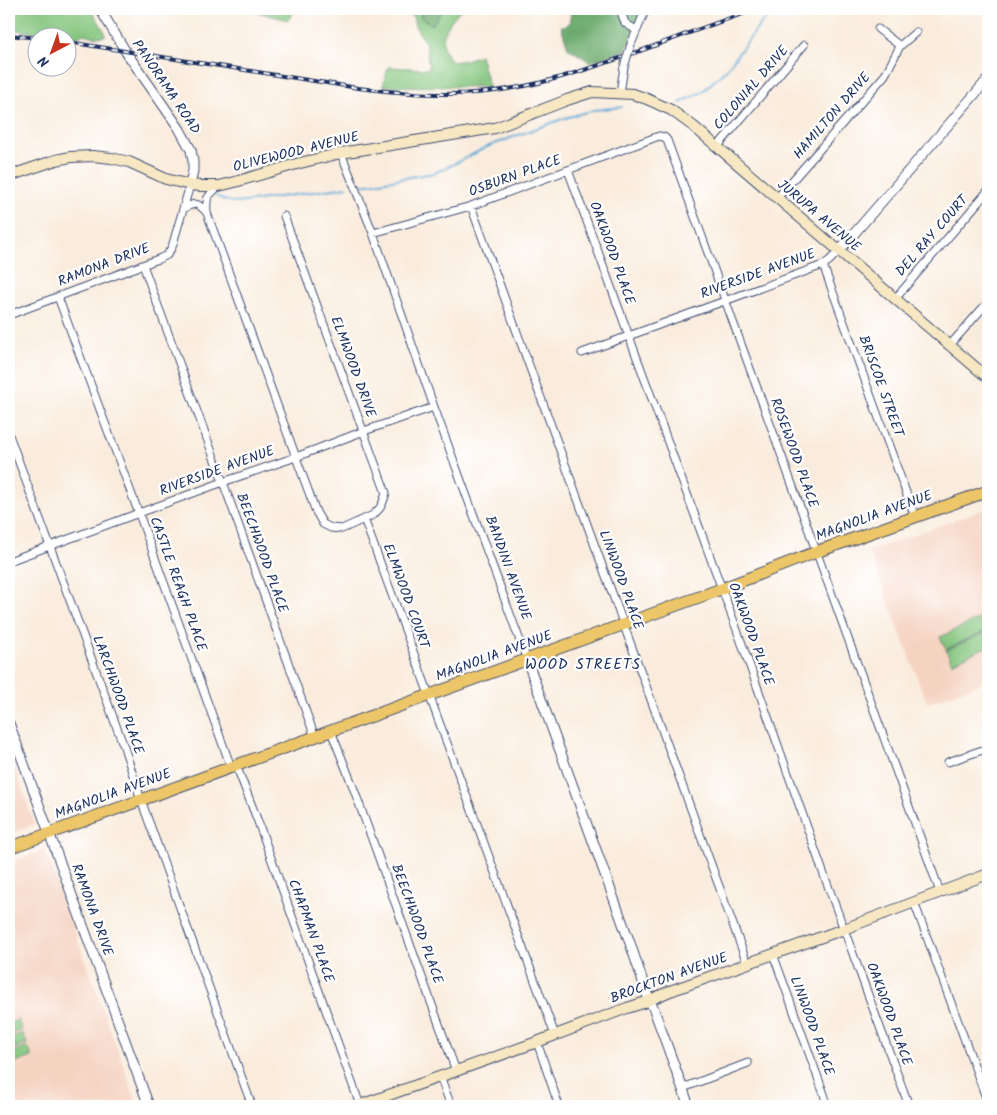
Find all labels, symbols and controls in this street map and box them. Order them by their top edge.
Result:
north arrow [28,28,78,78]
street label: PANORAMA ROAD [126,35,206,139]
street label: COLONIAL DRIVE [708,40,795,135]
text: N [33,50,55,72]
street label: HAMILTON DRIVE [788,67,877,164]
street label: OLIVEWOOD AVENUE [231,126,362,178]
street label: OSBURN PLACE [466,149,565,203]
street label: JURUPA AVENUE [772,174,866,258]
street label: DEL RAY COURT [890,189,975,282]
street label: OAKWOOD PLACE [583,198,641,308]
street label: RAMONA DRIVE [55,237,154,293]
street label: RIVERSIDE AVENUE [697,243,819,305]
street label: ELMWOOD DRIVE [324,313,382,422]
street label: BRISCOE STREET [852,332,910,441]
street label: ROSEWOOD PLACE [764,395,824,512]
street label: RIVERSIDE AVENUE [156,440,278,502]
street label: MAGNOLIA AVENUE [813,484,936,547]
street label: BEECHWOOD PLACE [230,490,294,617]
street label: BANDINI AVENUE [479,513,537,624]
street label: CASTLE REAGH PLACE [143,514,213,655]
street label: LINWOOD PLACE [593,527,649,634]
street label: ELMWOOD COURT [377,540,436,653]
street label: OAKWOOD PLACE [722,579,780,689]
street label: MAGNOLIA AVENUE [433,624,556,687]
street label: LARCHWOOD PLACE [86,632,150,758]
district label: WOOD STREETS [525,653,641,677]
street label: MAGNOLIA AVENUE [52,762,175,825]
street label: RAMONA DRIVE [65,861,119,960]
street label: BEECHWOOD PLACE [385,861,449,988]
street label: CHAPMAN PLACE [282,876,340,987]
street label: BROCKTON AVENUE [607,946,732,1009]
street label: OAKWOOD PLACE [860,959,918,1069]
street label: LINWOOD PLACE [784,973,840,1080]

